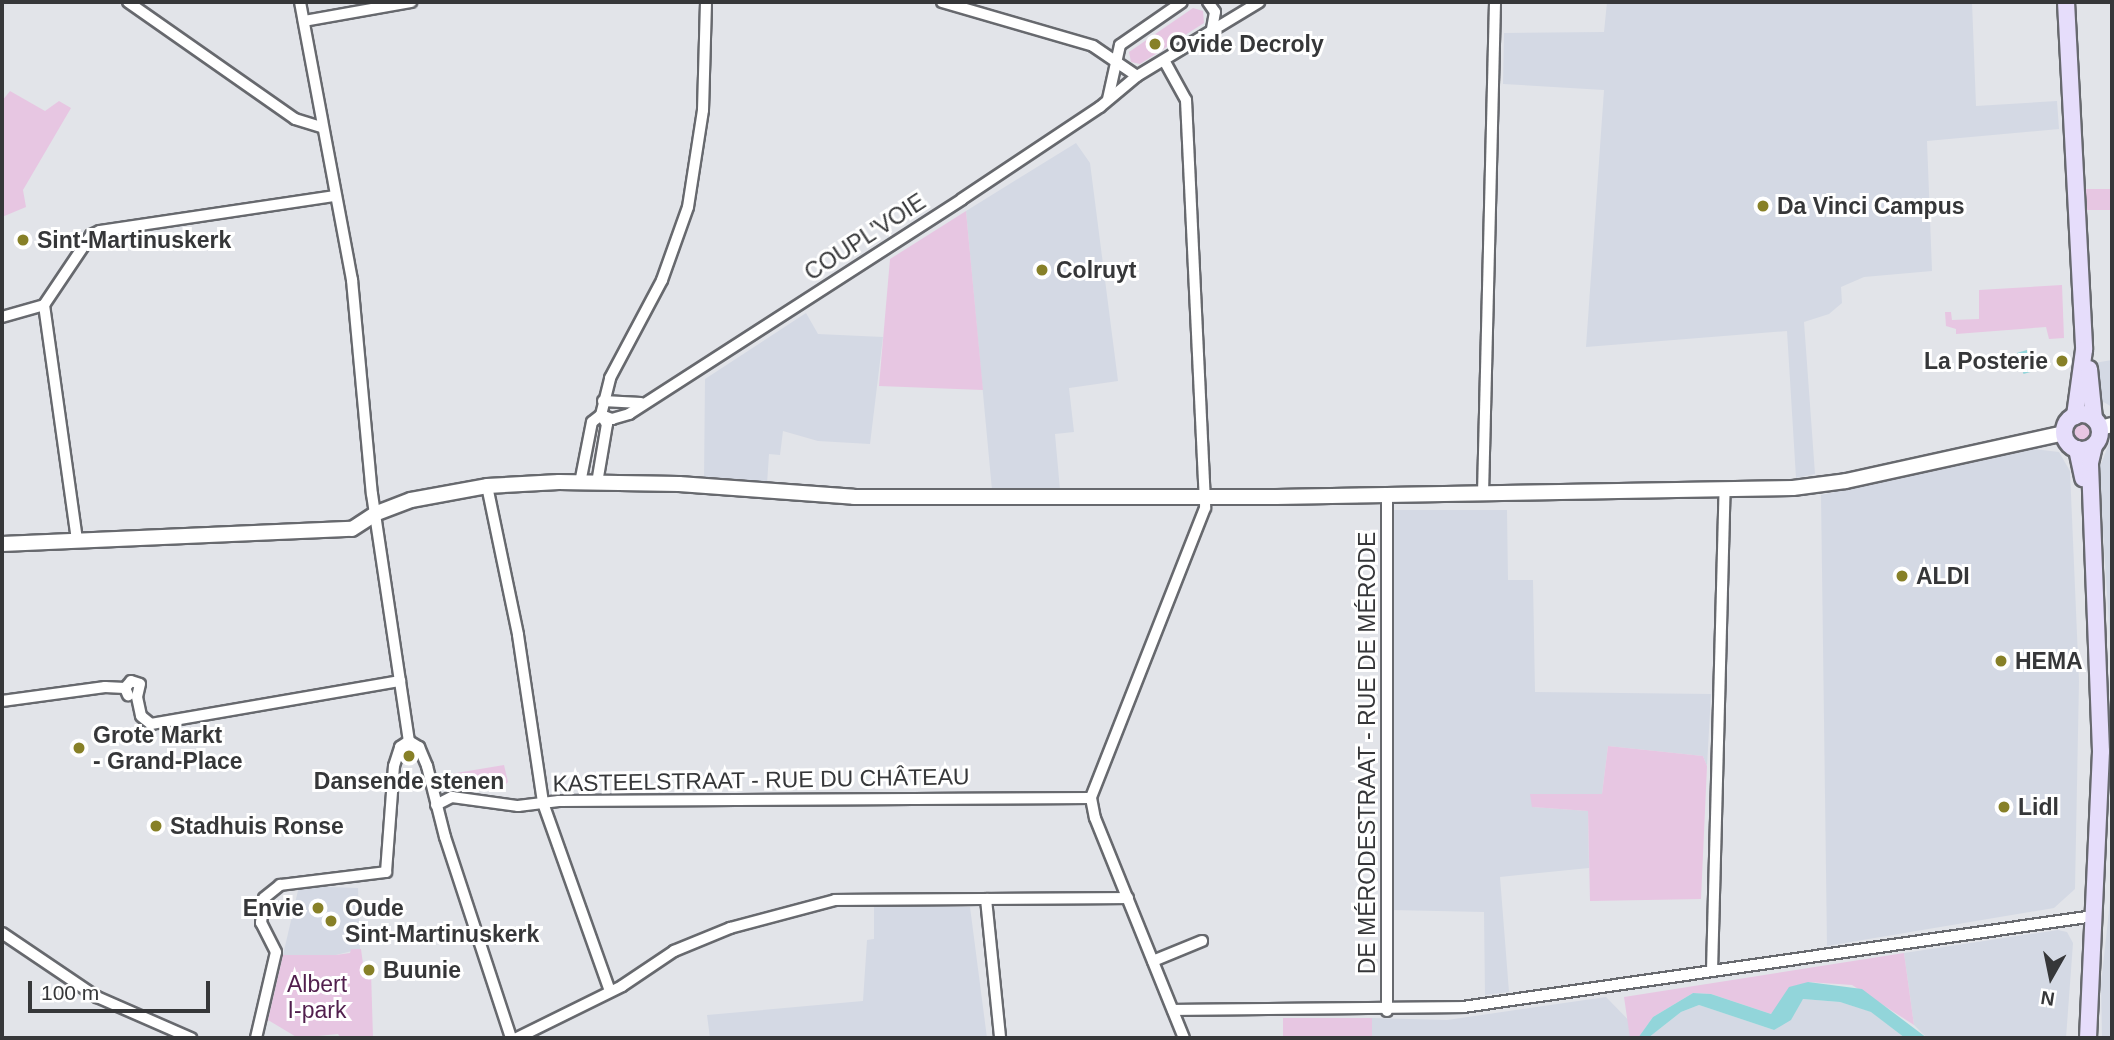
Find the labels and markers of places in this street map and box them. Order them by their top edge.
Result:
place label: Ovide Decroly [1169,30,1324,58]
marker: Ovide Decroly [1147,36,1163,52]
place label: Da Vinci Campus [1777,192,1964,220]
marker: Da Vinci Campus [1755,198,1771,214]
place label: Sint-Martinuskerk [37,226,231,254]
marker: Sint-Martinuskerk [15,232,31,248]
place label: Colruyt [1056,256,1136,284]
marker: Colruyt [1034,262,1050,278]
place label: La Posterie [1924,347,2048,375]
marker: La Posterie [2054,353,2070,369]
place label: ALDI [1916,562,1970,590]
marker: ALDI [1894,568,1910,584]
place label: HEMA [2015,647,2083,675]
marker: HEMA [1993,653,2009,669]
place label: Grote Markt - Grand-Place [93,721,243,775]
marker: Grote Markt - Grand-Place [71,740,87,756]
marker: Dansende stenen [401,748,417,764]
place label: Dansende stenen [314,767,504,795]
place label: Lidl [2018,793,2059,821]
marker: Lidl [1996,799,2012,815]
place label: Stadhuis Ronse [170,812,344,840]
marker: Stadhuis Ronse [148,818,164,834]
place label: Envie [243,894,304,922]
place label: Oude Sint-Martinuskerk [345,894,539,948]
marker: Envie [310,900,326,916]
marker: Oude Sint-Martinuskerk [323,913,339,929]
place label: Buunie [383,956,461,984]
marker: Buunie [361,962,377,978]

